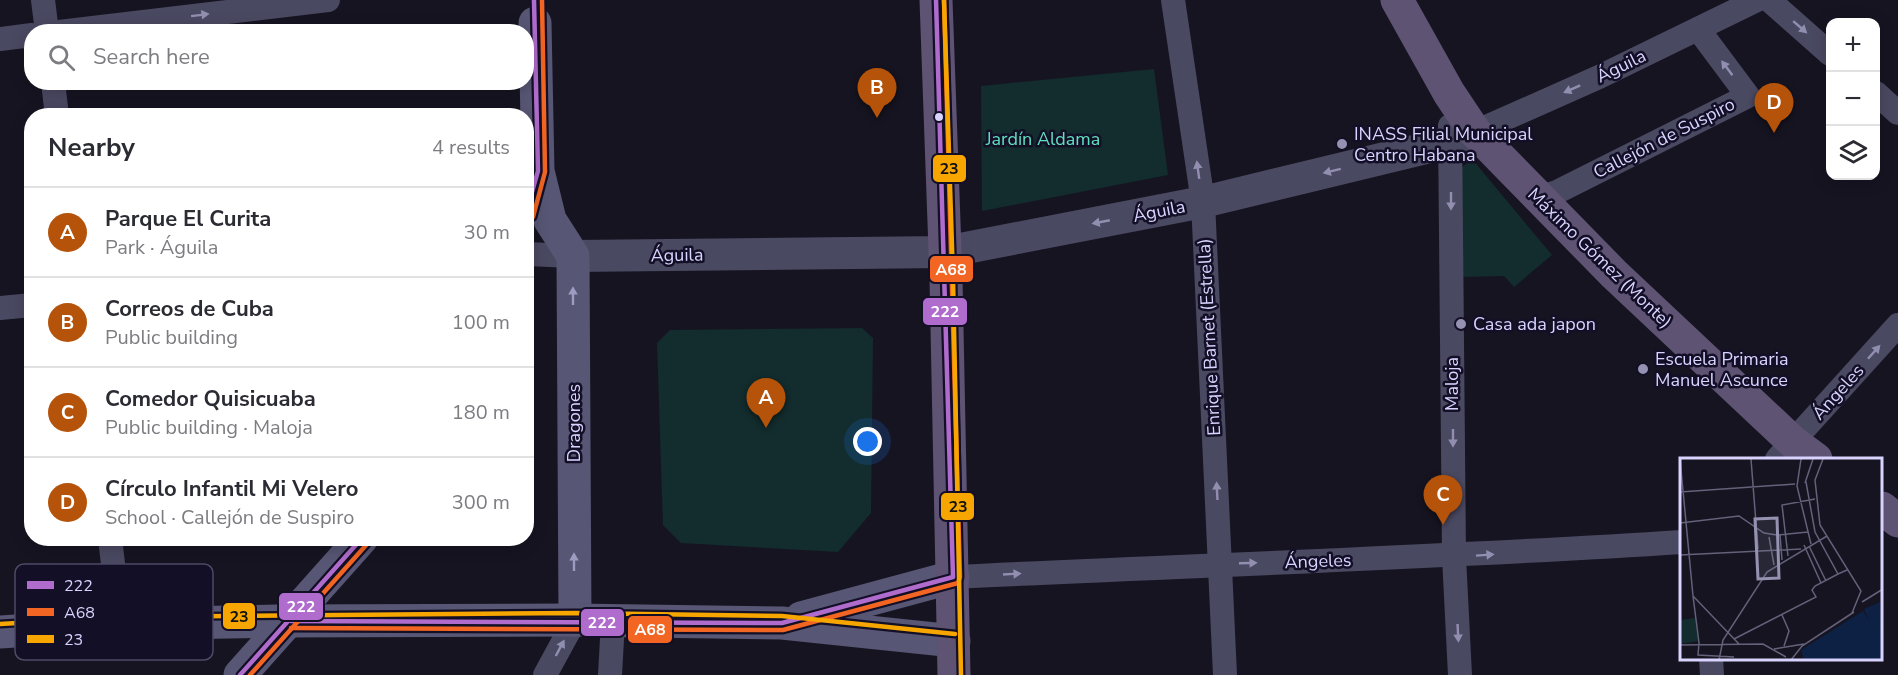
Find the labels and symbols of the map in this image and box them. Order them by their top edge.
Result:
one-way arrow [191,10,210,20]
one-way arrow [1792,20,1807,33]
street label: Águila [1592,44,1650,88]
one-way arrow [1721,60,1733,76]
pin: B [858,68,896,118]
pin: D [1754,84,1794,133]
one-way arrow [1563,85,1581,95]
street label: Callejón de Suspiro [1589,92,1739,184]
unlabelled marker [933,111,945,123]
place label: INASS Filial Municipal Centro Habana [1354,122,1533,167]
park label: Jardín Aldama [985,127,1100,151]
marker: INASS Filial Municipal Centro Habana [1335,137,1349,151]
line badge: 23 [932,154,967,183]
text: 23 [939,158,959,180]
one-way arrow [1194,161,1203,180]
one-way arrow [1323,166,1342,176]
street label: Máximo Gómez (Monte) [1523,183,1677,333]
one-way arrow [1446,191,1456,210]
street label: Águila [1131,194,1187,228]
one-way arrow [1091,218,1110,227]
street label: Enrique Barnet (Estrella) [1192,238,1226,436]
street label: Águila [650,243,704,267]
line badge: A68 [929,255,974,283]
text: A68 [935,259,967,281]
one-way arrow [568,286,578,305]
line badge: 222 [922,297,968,326]
text: 222 [931,301,959,323]
place label: Casa ada japon [1473,312,1596,336]
marker: Casa ada japon [1454,317,1468,331]
one-way arrow [1867,345,1880,360]
place label: Escuela Primaria Manuel Ascunce [1655,347,1788,392]
street label: Maloja [1440,357,1464,411]
street label: Ángeles [1807,359,1869,425]
marker: Escuela Primaria Manuel Ascunce [1636,362,1650,376]
pin: A [746,378,786,428]
street label: Dragones [562,384,586,462]
your location [853,427,882,456]
one-way arrow [1448,428,1458,447]
inset map [1680,458,1883,660]
pin: C [1424,476,1462,525]
one-way arrow [1212,481,1221,500]
line badge: 23 [940,492,975,521]
text: 23 [948,496,968,518]
street label: Ángeles [1284,548,1352,574]
one-way arrow [1476,550,1495,559]
one-way arrow [569,552,579,571]
one-way arrow [1239,558,1258,567]
legend [15,564,213,660]
one-way arrow [1002,569,1021,578]
text: 222 [64,575,93,597]
line badge: 222 [278,592,324,621]
text: 222 [287,596,315,618]
text: A68 [64,602,95,624]
line badge: 23 [222,602,256,630]
text: 23 [229,606,249,628]
line badge: 222 [580,608,625,637]
text: 222 [588,612,616,634]
line badge: A68 [627,615,673,644]
text: A68 [634,619,666,641]
one-way arrow [1453,623,1463,642]
text: 23 [64,629,83,651]
one-way arrow [555,639,565,656]

